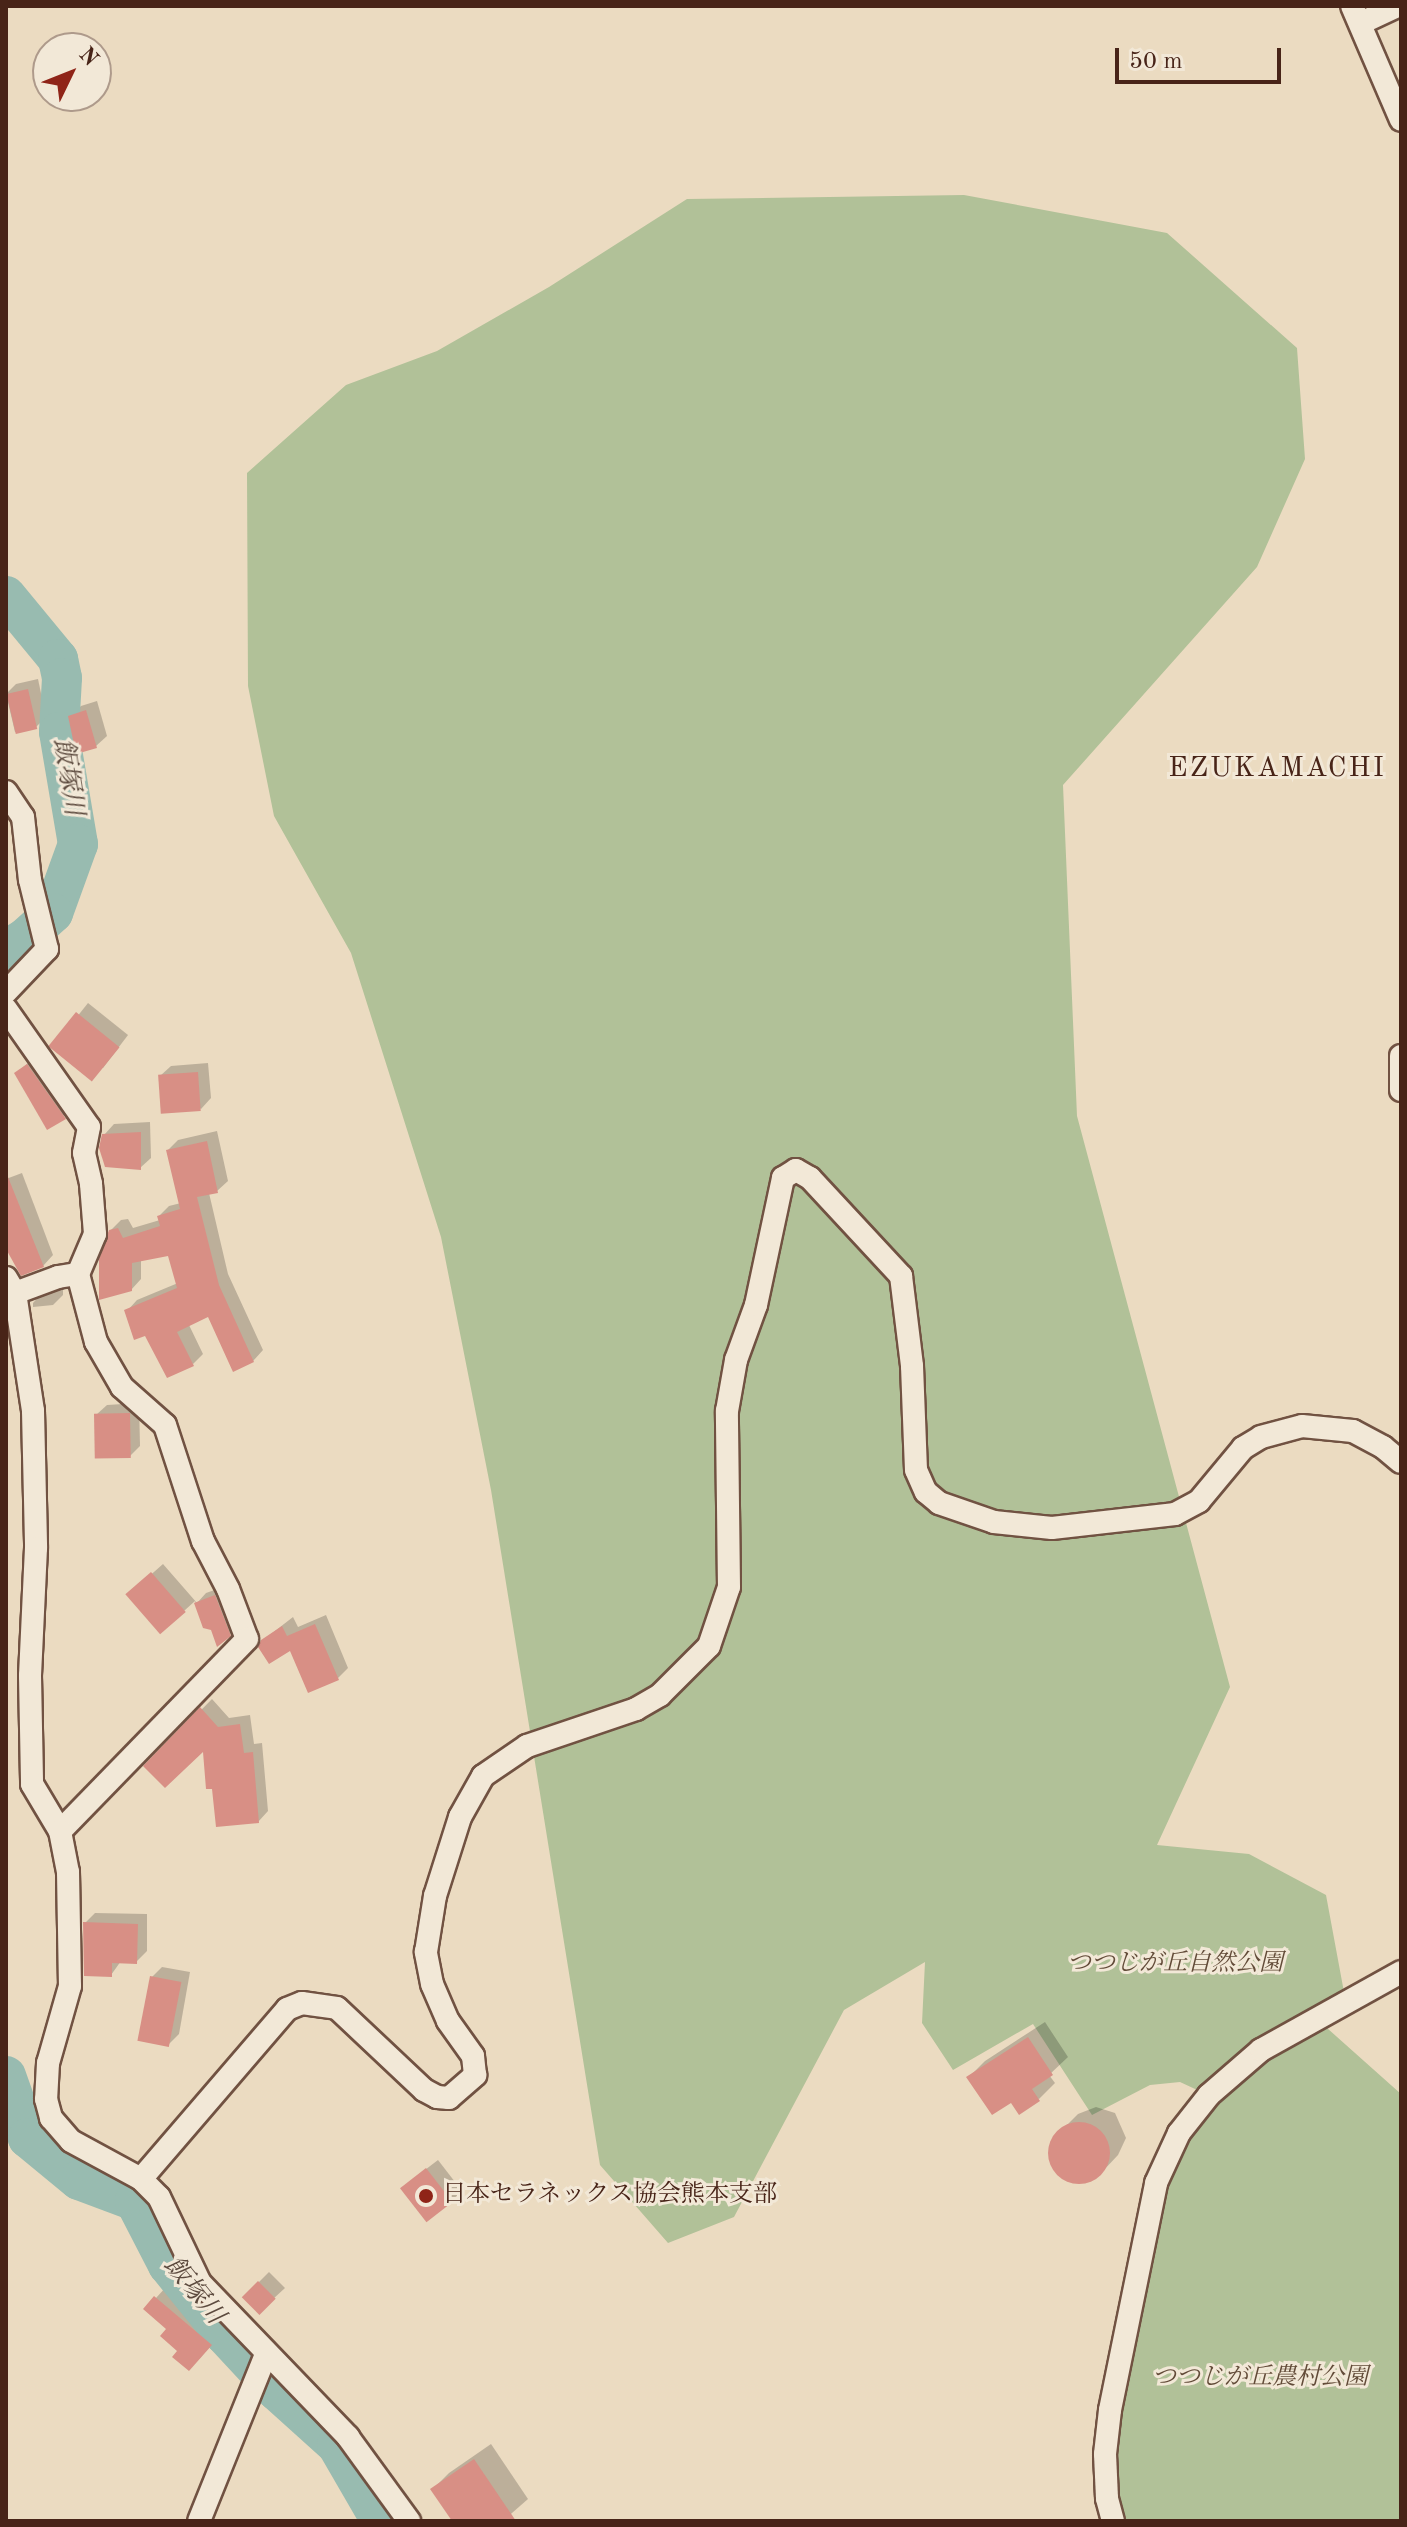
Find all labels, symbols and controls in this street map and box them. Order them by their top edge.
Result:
north arrow [32,32,112,112]
scale bar [1119,32,1285,82]
text: N [74,43,102,71]
text: 50 m [1129,50,1183,74]
water label: 飯塚川 [45,736,89,818]
district label: EZUKAMACHI [1168,752,1386,786]
park label: つつじが丘自然公園 [1067,1951,1283,1979]
place label: 日本セラネックス協会熊本支部 [442,2182,778,2210]
marker: 日本セラネックス協会熊本支部 [417,2187,435,2205]
water label: 飯塚川 [156,2251,230,2331]
park label: つつじが丘農村公園 [1152,2365,1368,2393]

